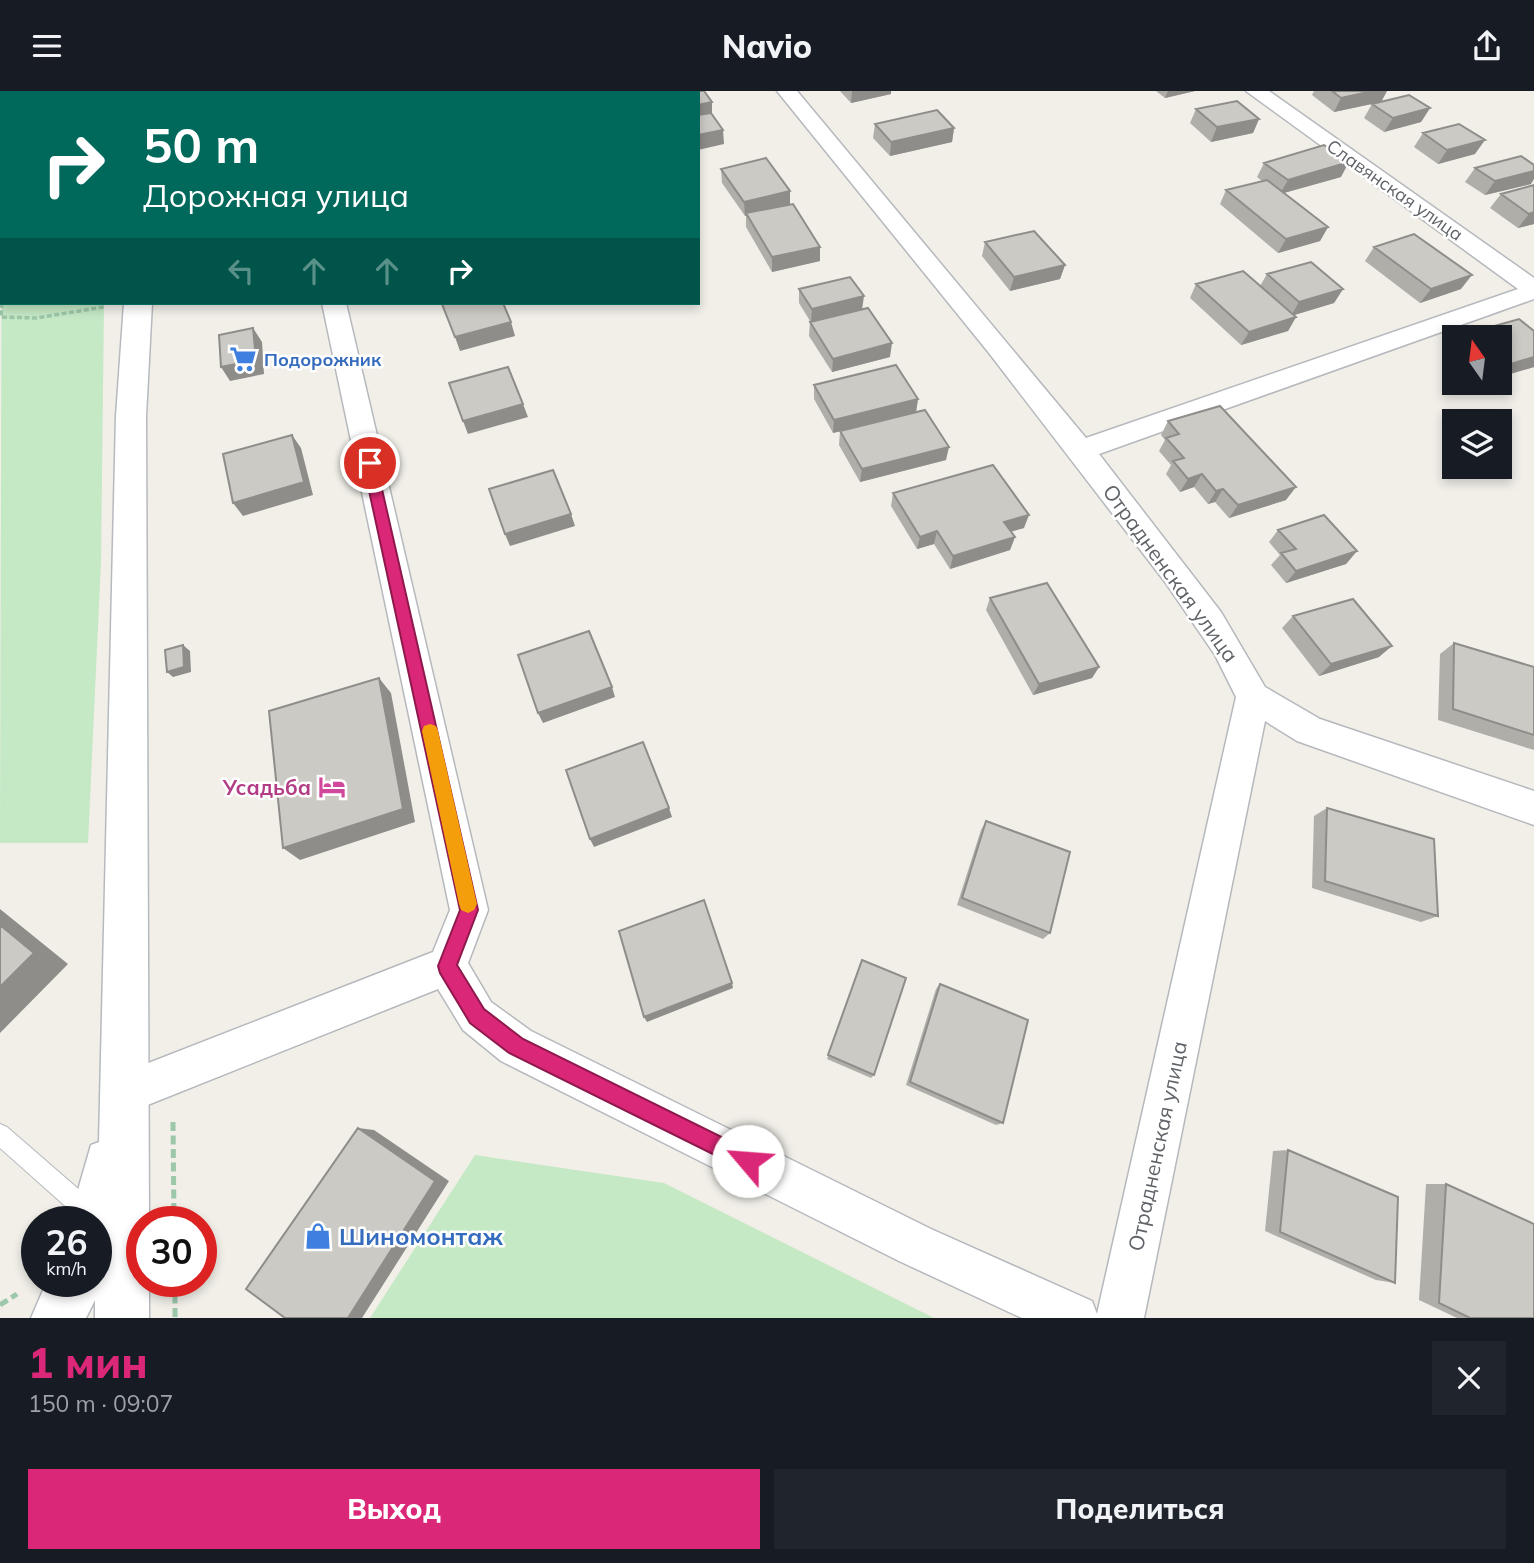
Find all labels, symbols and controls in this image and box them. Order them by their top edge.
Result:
text: Navio [722,26,812,66]
icon: menu [28,27,66,65]
icon: share [1468,27,1506,65]
text: 50 m [143,114,259,175]
icon: right [28,119,119,210]
street label: Славянская улица [1322,134,1468,246]
text: Дорожная улица [143,175,409,215]
icon: left [222,252,260,290]
icon: ahead [295,252,333,290]
icon: ahead [368,252,406,290]
icon: right [441,252,479,290]
north arrow [1442,325,1512,395]
map controls [1442,325,1512,479]
supermarket icon: Подорожник [228,344,258,374]
place label: Подорожник [264,348,382,371]
button: layers [1442,409,1512,479]
pin [340,433,400,493]
icon: arrive [351,444,389,482]
street label: Отрадненская улица [1098,479,1244,667]
hotel icon: Усадьба [317,772,347,802]
place label: Усадьба [222,774,311,800]
street label: Отрадненская улица [1122,1039,1192,1253]
position arrow [711,1124,785,1198]
speed limit sign: 30 [126,1206,217,1297]
text: 26 [45,1220,88,1264]
shop icon: Шиномонтаж [303,1221,333,1251]
place label: Шиномонтаж [339,1221,503,1251]
text: km/h [46,1257,87,1280]
text: 1 мин [28,1336,148,1389]
button: close [1432,1341,1506,1415]
text: 150 m · 09:07 [28,1389,173,1418]
button: Выход [28,1469,760,1549]
button: Поделиться [774,1469,1506,1549]

